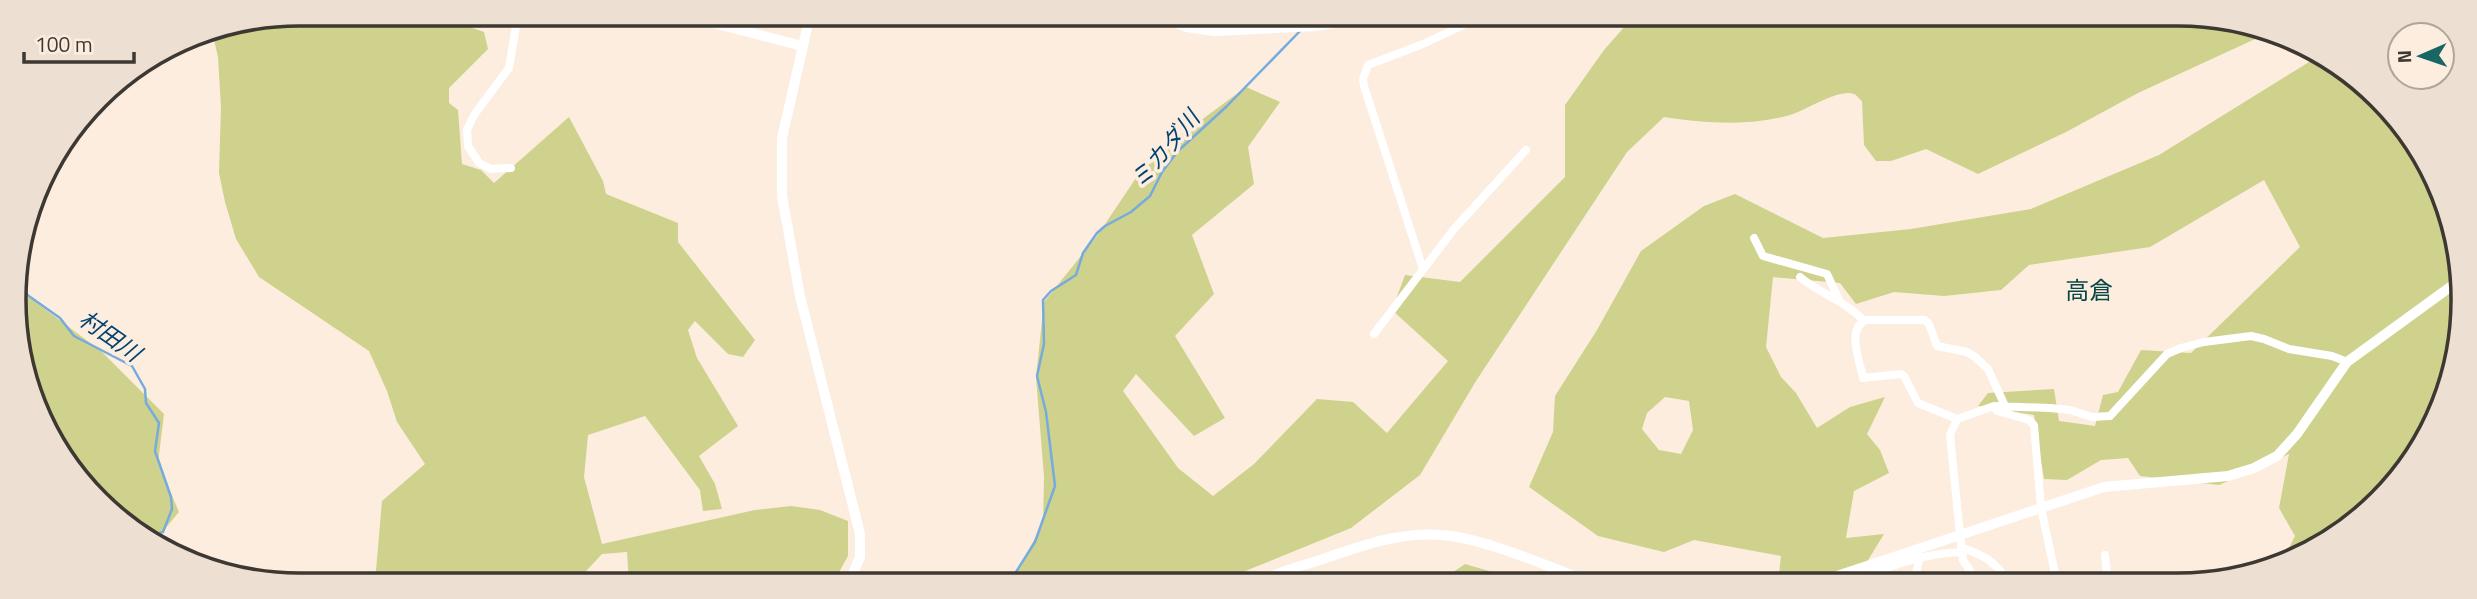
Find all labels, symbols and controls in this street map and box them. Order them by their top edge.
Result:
scale bar [24,21,135,65]
north arrow [2386,21,2456,91]
text: 100 m [35,28,92,60]
text: N [2389,50,2418,64]
water label: ミカダ川 [1122,100,1210,195]
district label: 高倉 [2065,272,2113,308]
water label: 村田川 [72,301,151,371]

